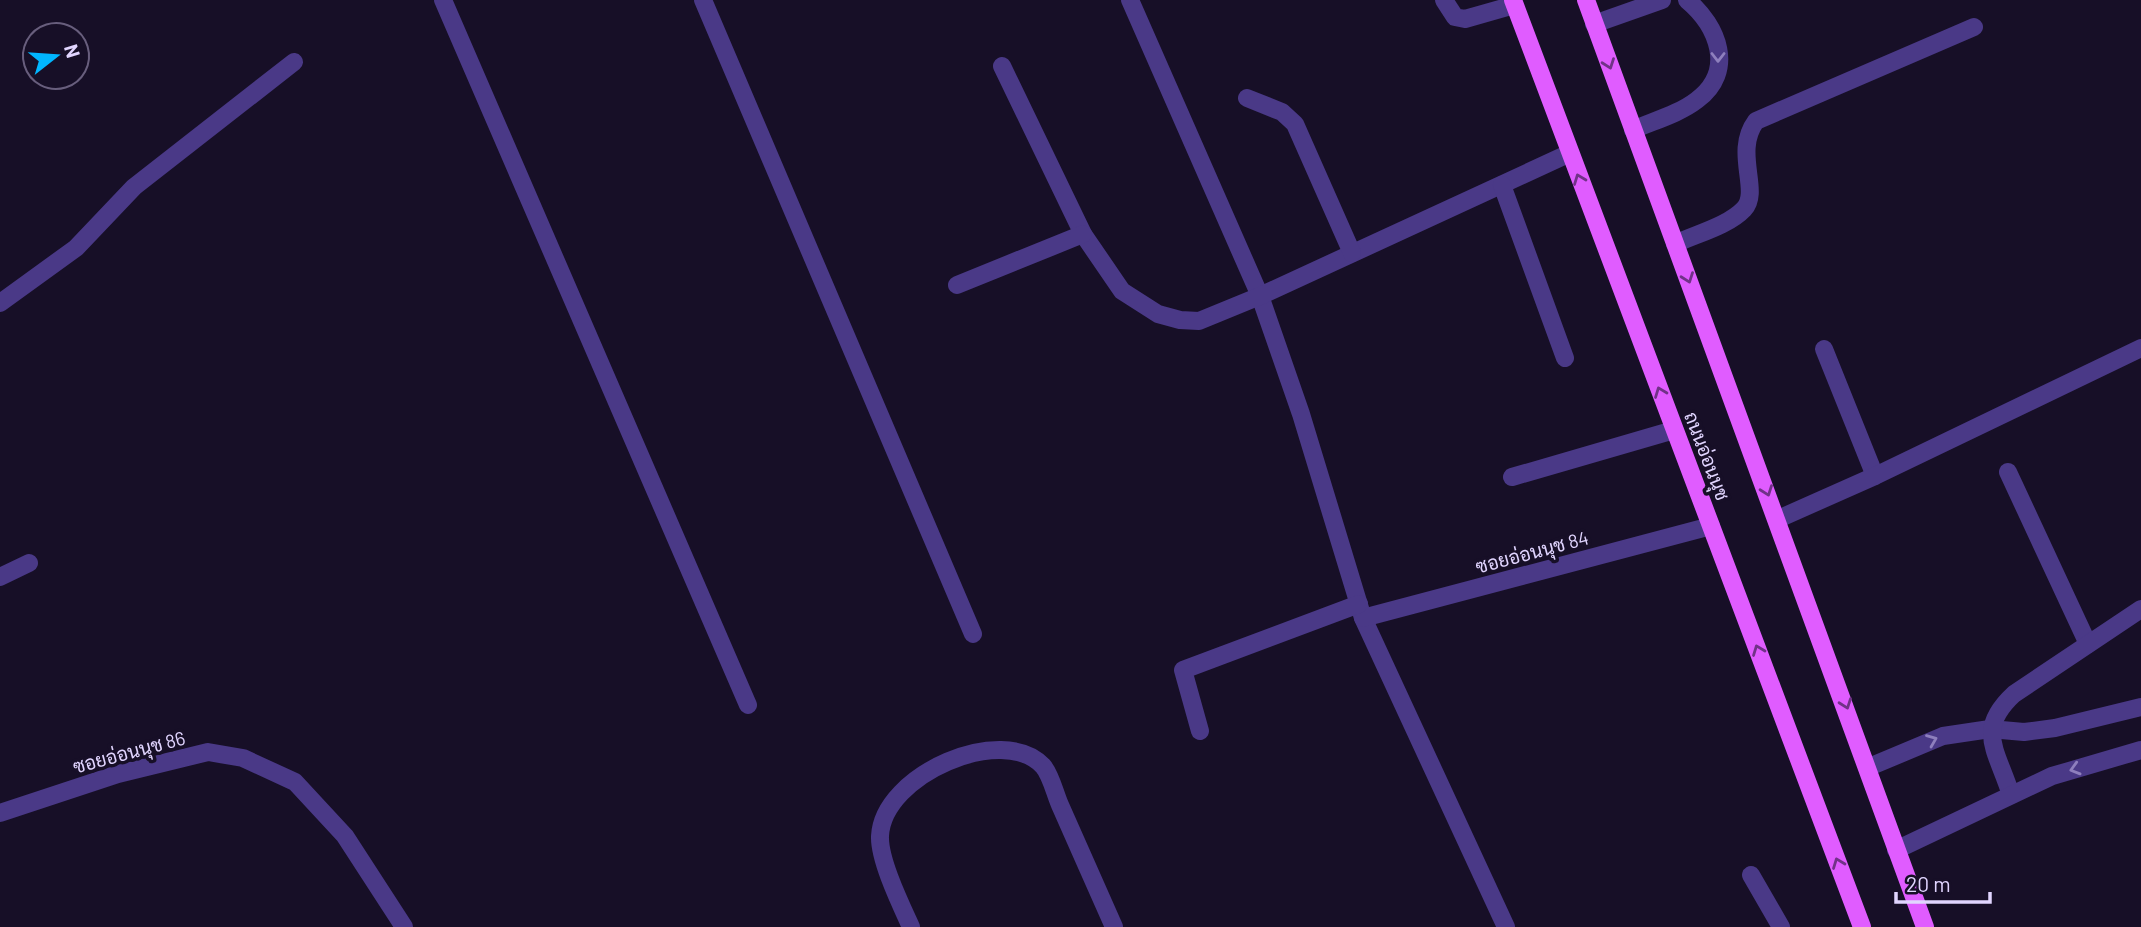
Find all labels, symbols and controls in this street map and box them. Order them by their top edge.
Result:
north arrow [21,21,91,91]
text: N [60,41,86,60]
one-way arrow [1710,52,1726,63]
one-way arrow [1600,58,1614,70]
one-way arrow [1574,173,1588,185]
one-way arrow [1679,271,1693,283]
one-way arrow [1654,386,1668,398]
street label: ถนนอ่อนนุช [1678,408,1735,504]
one-way arrow [1759,484,1773,496]
street label: ซอยอ่อนนุช 84 [1473,525,1591,580]
one-way arrow [1752,645,1766,657]
one-way arrow [1838,698,1852,710]
street label: ซอยอ่อนนุช 86 [70,725,188,779]
one-way arrow [1925,735,1937,749]
one-way arrow [2070,760,2082,775]
one-way arrow [1833,858,1847,870]
scale bar [1896,860,1990,904]
text: 20 m [1906,871,1951,896]

